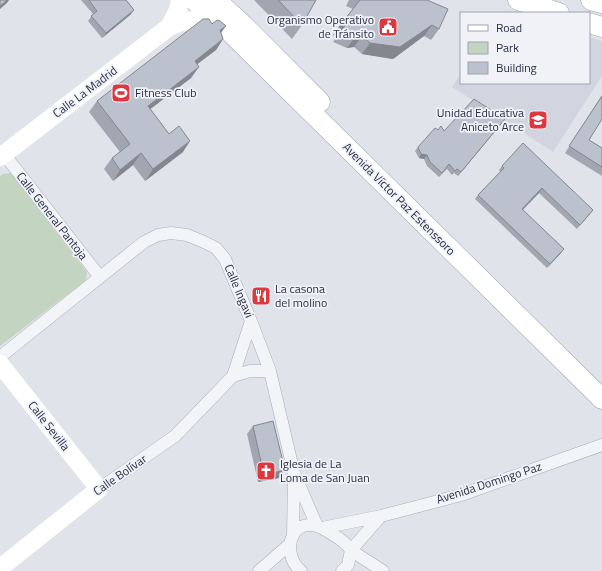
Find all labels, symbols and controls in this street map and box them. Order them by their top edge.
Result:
place label: Organismo Operativo de Tránsito [267,10,374,43]
legend [460,12,590,84]
public building icon: Organismo Operativo de Tránsito [377,16,399,38]
text: Road [496,18,522,37]
text: Park [496,38,519,57]
text: Building [496,58,537,77]
street label: Calle La Madrid [48,61,121,122]
sports icon: Fitness Club [110,82,132,104]
place label: Fitness Club [135,83,196,102]
place label: Unidad Educativa Aniceto Arce [437,103,524,136]
school or university icon: Unidad Educativa Aniceto Arce [527,109,549,131]
street label: Avenida Víctor Paz Estenssoro [339,138,460,259]
street label: Calle General Pantoja [12,168,93,264]
street label: Calle Ingavi [220,261,259,321]
place label: La casona del molino [275,279,327,312]
restaurant icon: La casona del molino [250,285,272,307]
street label: Calle Sevilla [24,397,75,455]
street label: Calle Bolívar [89,449,150,500]
place label: Iglesia de La Loma de San Juan [280,454,370,487]
street label: Avenida Domingo Paz [434,457,544,508]
church icon: Iglesia de La Loma de San Juan [255,460,277,482]

